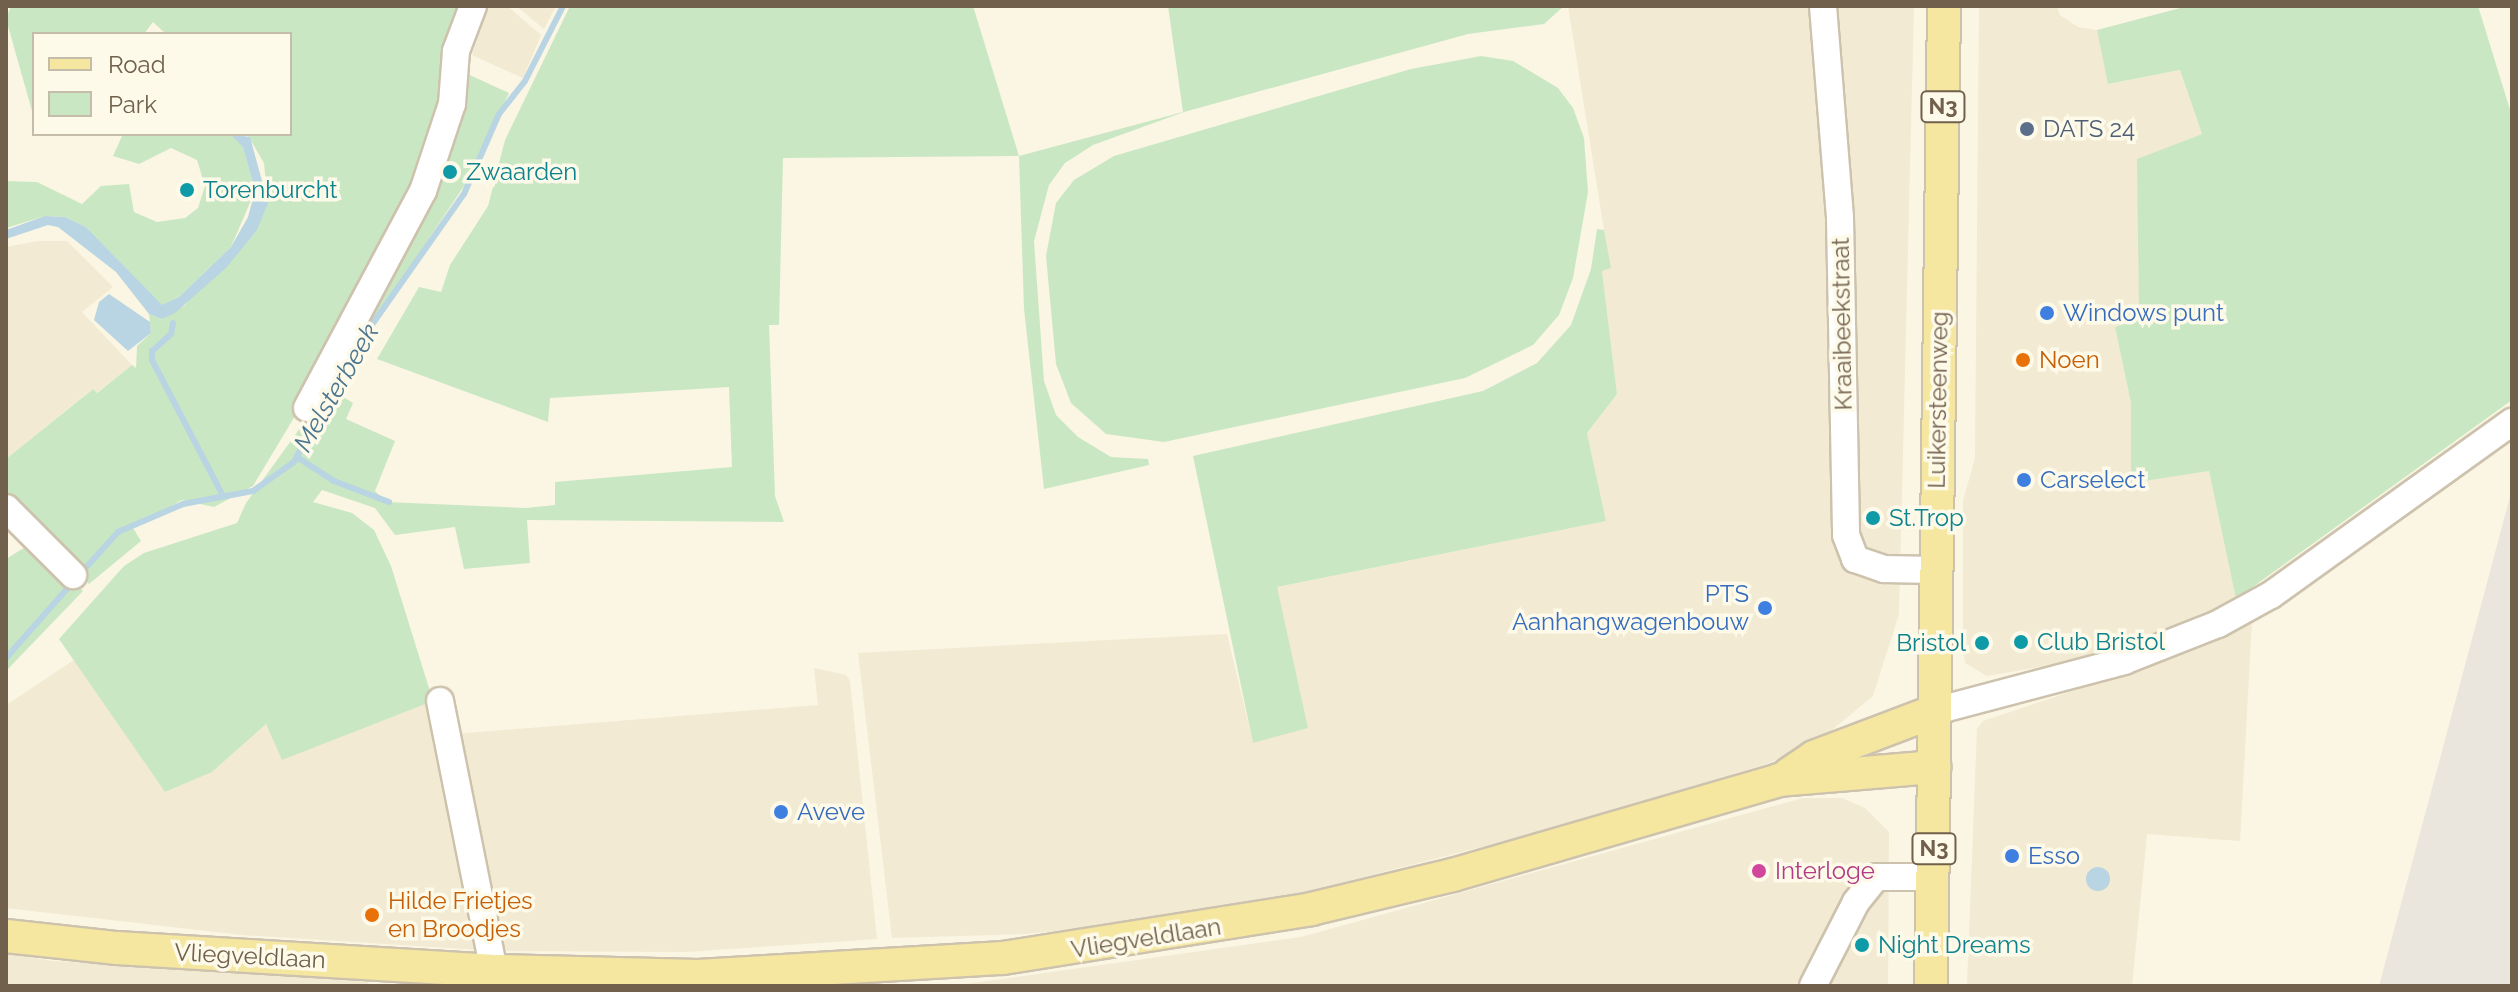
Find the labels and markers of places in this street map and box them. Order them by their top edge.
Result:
place label: DATS 24 [2043,115,2135,143]
marker: DATS 24 [2018,120,2036,138]
place label: Zwaarden [466,158,577,186]
marker: Zwaarden [441,163,459,181]
place label: Torenburcht [203,176,338,204]
marker: Torenburcht [178,181,196,199]
place label: Windows punt [2063,299,2224,327]
marker: Windows punt [2038,304,2056,322]
place label: Noen [2039,346,2100,374]
marker: Noen [2014,351,2032,369]
place label: Carselect [2040,466,2145,494]
marker: Carselect [2015,471,2033,489]
place label: St.Trop [1889,504,1964,532]
marker: St.Trop [1864,509,1882,527]
place label: PTS Aanhangwagenbouw [1512,580,1749,636]
marker: PTS Aanhangwagenbouw [1756,599,1774,617]
place label: Club Bristol [2037,628,2165,656]
place label: Bristol [1896,629,1966,657]
marker: Club Bristol [2012,633,2030,651]
marker: Bristol [1973,634,1991,652]
place label: Aveve [797,798,865,826]
marker: Aveve [772,803,790,821]
place label: Esso [2028,842,2080,870]
marker: Esso [2003,847,2021,865]
place label: Interloge [1775,857,1875,885]
marker: Interloge [1750,862,1768,880]
place label: Hilde Frietjes en Broodjes [388,887,533,943]
marker: Hilde Frietjes en Broodjes [363,906,381,924]
place label: Night Dreams [1878,931,2031,959]
marker: Night Dreams [1853,936,1871,954]

